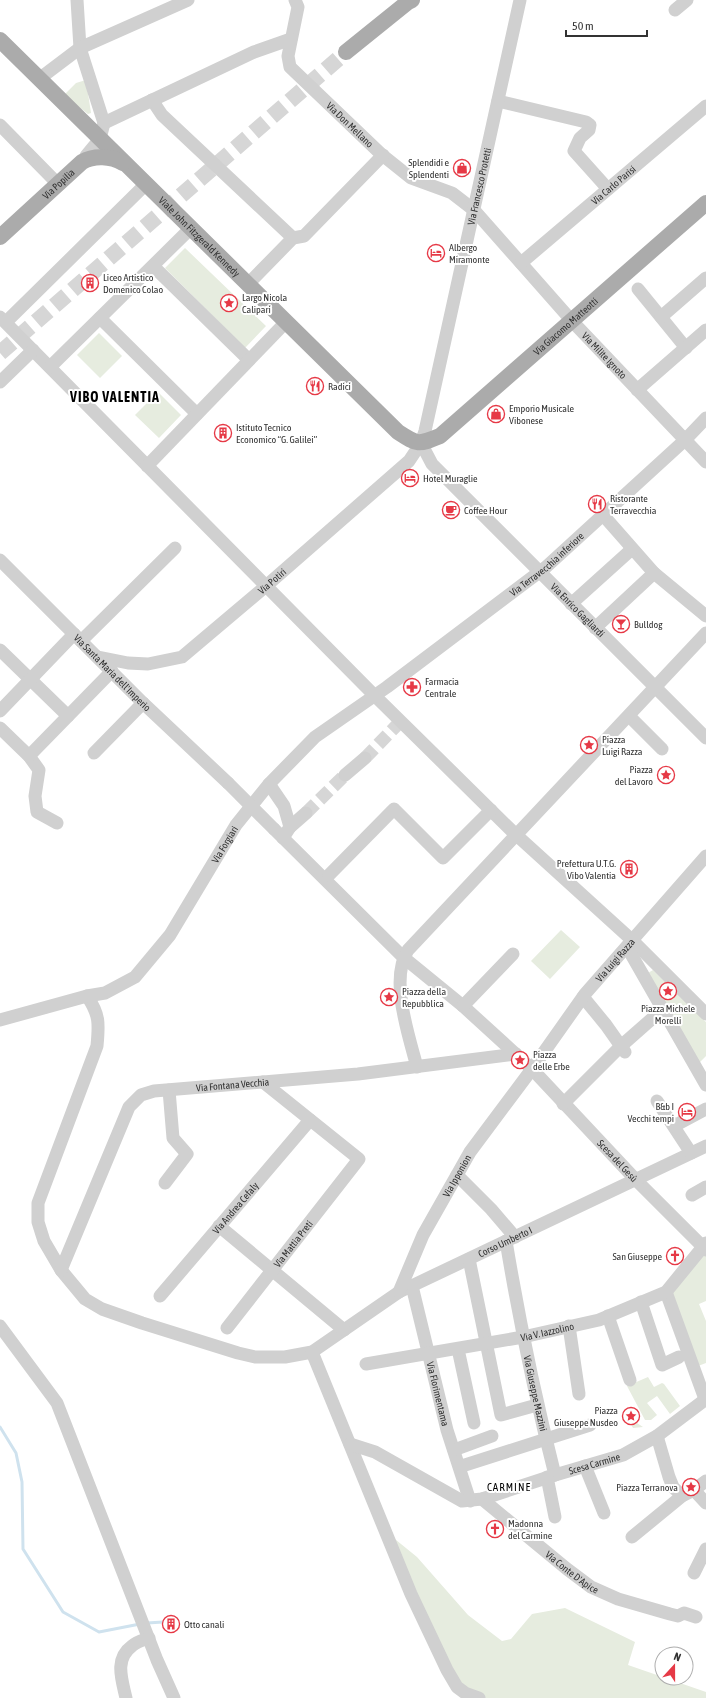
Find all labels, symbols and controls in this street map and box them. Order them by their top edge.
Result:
scale bar [566,12,647,38]
text: 50 m [572,19,594,33]
street label: Via Don Mellano [324,100,376,150]
street label: Via Francesco Protetti [466,147,493,226]
place label: Splendidi e Splendenti [408,157,449,180]
shop icon: Splendidi e Splendenti [452,158,472,178]
street label: Via Carlo Parisi [589,163,638,207]
street label: Via Popilia [40,166,77,201]
street label: Viale John Fitzgerald Kennedy [156,195,242,279]
place label: Albergo Miramonte [449,242,490,265]
hotel icon: Albergo Miramonte [426,243,446,263]
place label: Liceo Artistico Domenico Colao [103,272,163,295]
building icon: Liceo Artistico Domenico Colao [80,273,100,293]
place label: Largo Nicola Calipari [242,292,288,315]
place icon: Largo Nicola Calipari [219,293,239,313]
street label: Via Giacomo Matteotti [531,296,600,358]
street label: Via Milite Ignoto [580,330,629,381]
restaurant icon: Radici [305,376,325,396]
place label: Radici [328,381,351,392]
district label: VIBO VALENTIA [69,389,160,405]
place label: Emporio Musicale Vibonese [509,403,574,426]
shop icon: Emporio Musicale Vibonese [486,404,506,424]
place label: Istituto Tecnico Economico “G. Galilei” [236,422,318,445]
building icon: Istituto Tecnico Economico “G. Galilei” [213,423,233,443]
hotel icon: Hotel Muraglie [400,468,420,488]
place label: Hotel Muraglie [423,473,478,484]
place label: Ristorante Terravecchia [610,493,657,516]
restaurant icon: Ristorante Terravecchia [587,494,607,514]
cafe icon: Coffee Hour [441,500,461,520]
place label: Coffee Hour [464,505,508,516]
street label: Via Terravecchia inferiore [508,530,586,598]
street label: Via Potiri [256,566,288,596]
street label: Via Enrico Gagliardi [548,581,607,639]
bar icon: Bulldog [611,614,631,634]
place label: Bulldog [634,619,663,630]
street label: Via Santa Maria dell'Imperio [71,632,153,714]
place label: Farmacia Centrale [425,676,459,699]
pharmacy icon: Farmacia Centrale [402,677,422,697]
place label: Piazza Luigi Razza [602,734,643,757]
place icon: Piazza Luigi Razza [579,735,599,755]
place label: Piazza del Lavoro [615,764,653,787]
place icon: Piazza del Lavoro [656,765,676,785]
street label: Via Forgiari [210,824,240,865]
place label: Prefettura U.T.G. Vibo Valentia [557,858,616,881]
building icon: Prefettura U.T.G. Vibo Valentia [619,859,639,879]
street label: Via Luigi Razza [593,936,637,984]
place icon: Piazza Michele Morelli [658,981,678,1001]
place label: Piazza della Repubblica [402,986,446,1009]
place icon: Piazza della Repubblica [379,987,399,1007]
place label: Piazza Michele Morelli [641,1003,695,1026]
place label: Piazza delle Erbe [533,1049,570,1072]
place icon: Piazza delle Erbe [510,1050,530,1070]
street label: Via Fontana Vecchia [196,1076,270,1093]
place label: B&b I Vecchi tempi [627,1101,674,1124]
hotel icon: B&b I Vecchi tempi [677,1102,697,1122]
street label: Scesa del Gesù [595,1138,640,1184]
street label: Via Ipponion [441,1153,473,1199]
street label: Via Andrea Cefaly [211,1180,261,1236]
street label: Via Mattia Preti [272,1218,315,1270]
street label: Corso Umberto I [476,1225,534,1260]
church icon: San Giuseppe [665,1246,685,1266]
place label: San Giuseppe [612,1251,662,1262]
street label: Via V. Iazzolino [520,1321,575,1343]
street label: Via Giuseppe Mazzini [521,1354,549,1432]
street label: Via Florimentama [425,1361,451,1428]
place label: Piazza Giuseppe Nusdeo [554,1405,618,1428]
place icon: Piazza Giuseppe Nusdeo [621,1406,641,1426]
street label: Scesa Carmine [567,1451,622,1477]
place icon: Piazza Terranova [681,1477,701,1497]
district label: CARMINE [487,1481,531,1493]
place label: Piazza Terranova [616,1482,678,1493]
place label: Madonna del Carmine [508,1518,553,1541]
church icon: Madonna del Carmine [485,1519,505,1539]
street label: Via Conte D'Apice [543,1549,600,1596]
building icon: Otto canali [161,1614,181,1634]
place label: Otto canali [184,1619,224,1630]
north arrow [654,1646,694,1686]
text: N [672,1650,683,1663]

